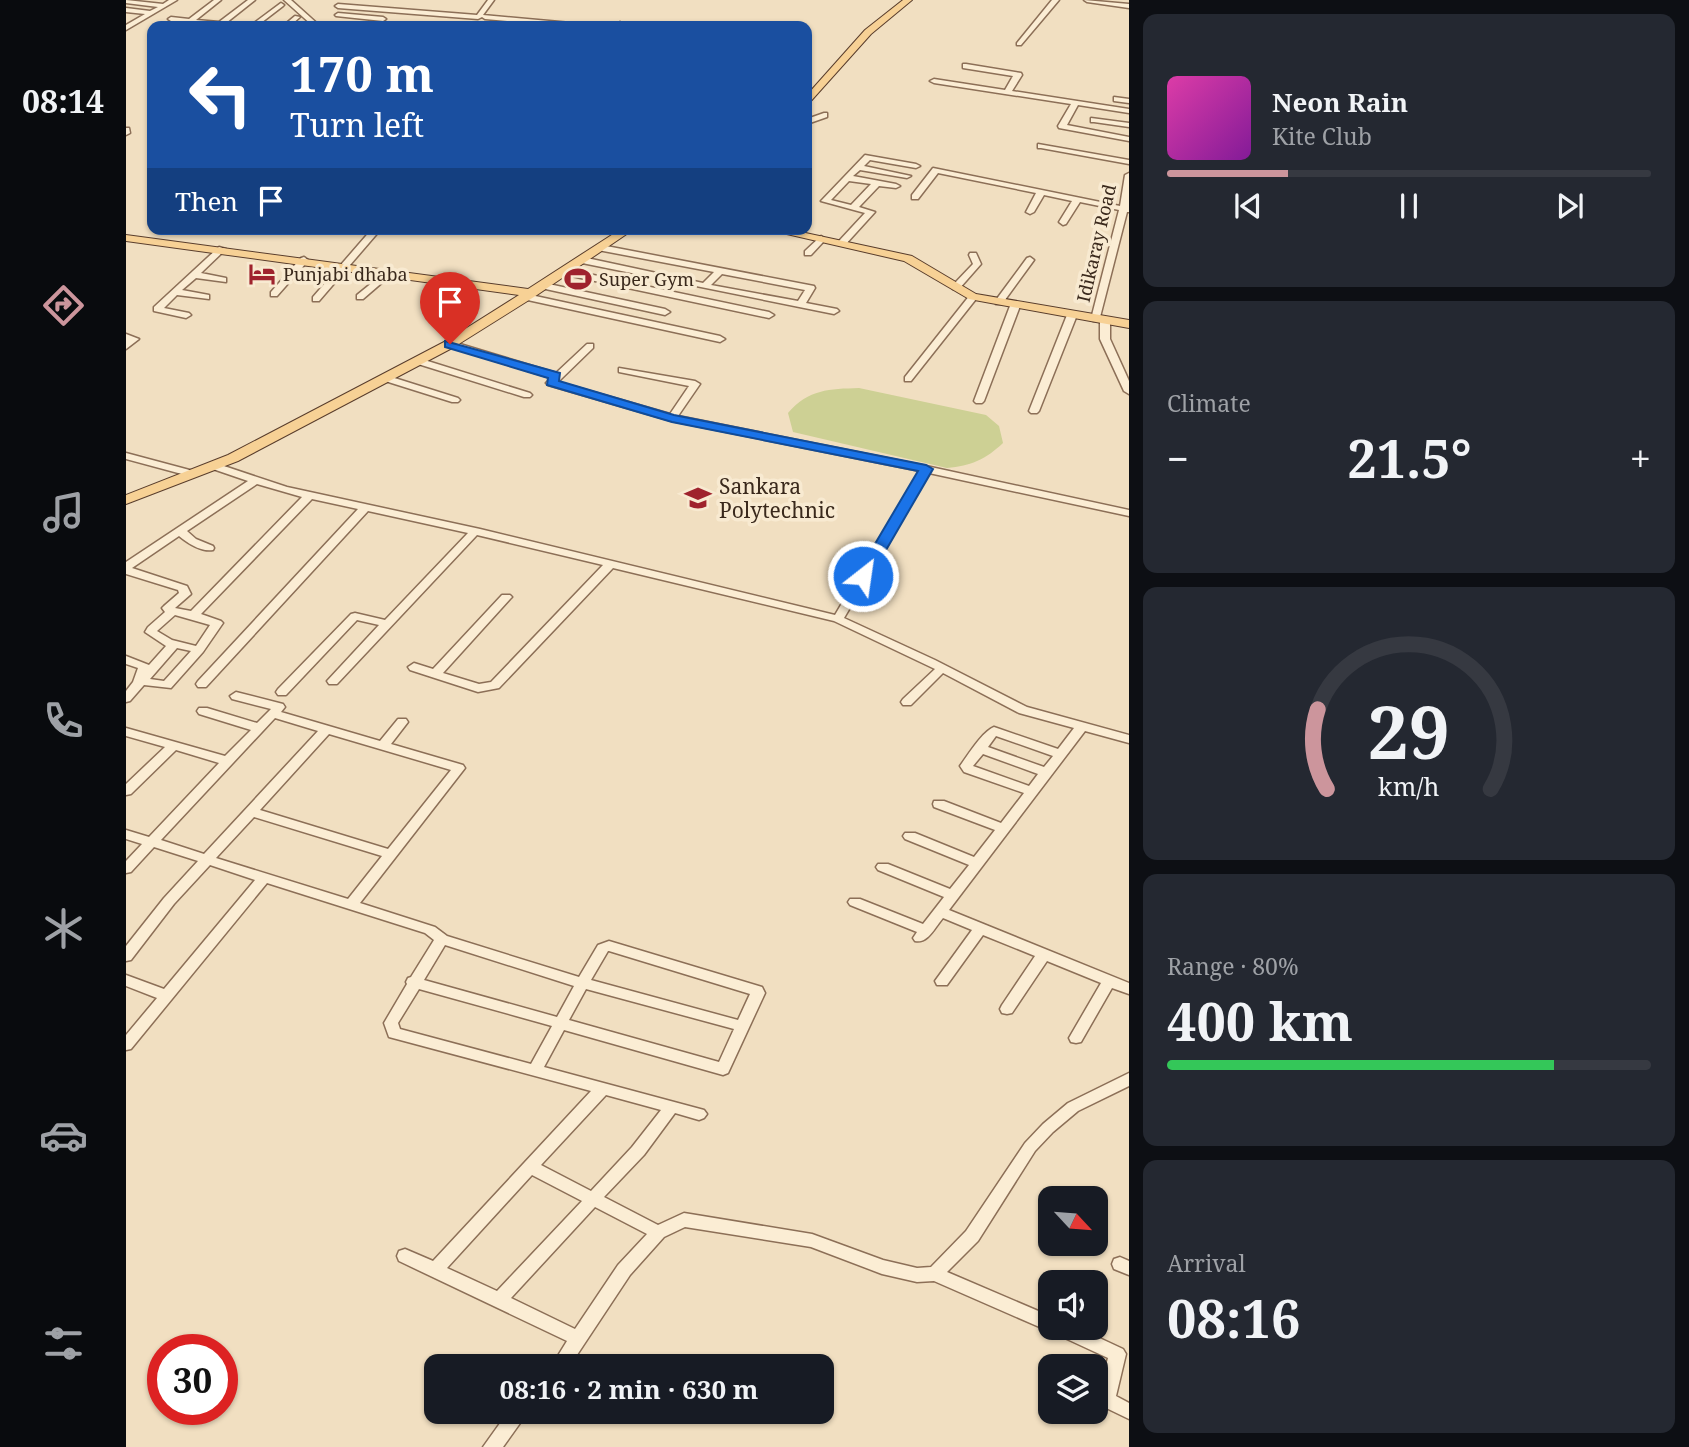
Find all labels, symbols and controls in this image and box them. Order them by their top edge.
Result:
text: 170 m [290,40,434,106]
icon: left [175,49,266,140]
text: 08:14 [22,79,104,122]
text: Neon Rain [1272,84,1408,120]
text: Turn left [290,103,424,146]
text: Kite Club [1272,120,1372,152]
icon: arrive [252,182,290,220]
street label: Idikaray Road [1071,182,1121,304]
text: Then [175,183,238,219]
icon: previous [1229,187,1267,225]
icon: pause [1390,187,1428,225]
icon: next [1551,187,1589,225]
hotel icon: Punjabi dhaba [247,259,277,289]
place label: Punjabi dhaba [283,262,408,286]
sports icon: Super Gym [563,264,593,294]
place label: Super Gym [599,267,694,291]
pin [420,272,480,344]
icon: directions [39,281,88,330]
icon: arrive [431,283,469,321]
text: Climate [1167,387,1251,419]
text: 21.5° [1347,422,1472,493]
text: − [1167,432,1189,484]
text: + [1630,432,1651,484]
place label: Sankara Polytechnic [719,472,835,524]
school or university icon: Sankara Polytechnic [683,483,713,513]
icon: music [39,488,88,537]
position arrow [826,539,900,613]
text: 29 [1368,682,1450,781]
icon: phone [39,696,88,745]
text: km/h [1378,769,1440,803]
icon: climate [39,904,88,953]
text: Range · 80% [1167,950,1299,982]
text: 400 km [1167,985,1353,1056]
icon: car [39,1111,88,1160]
north arrow [1038,1186,1108,1256]
map controls [1038,1186,1108,1424]
text: Arrival [1167,1247,1246,1279]
button: sound [1038,1270,1108,1340]
text: 08:16 [1167,1282,1300,1353]
icon: filters [39,1319,88,1368]
speed limit sign: 30 [147,1334,238,1425]
button: layers [1038,1354,1108,1424]
text: 08:16 · 2 min · 630 m [499,1371,759,1407]

